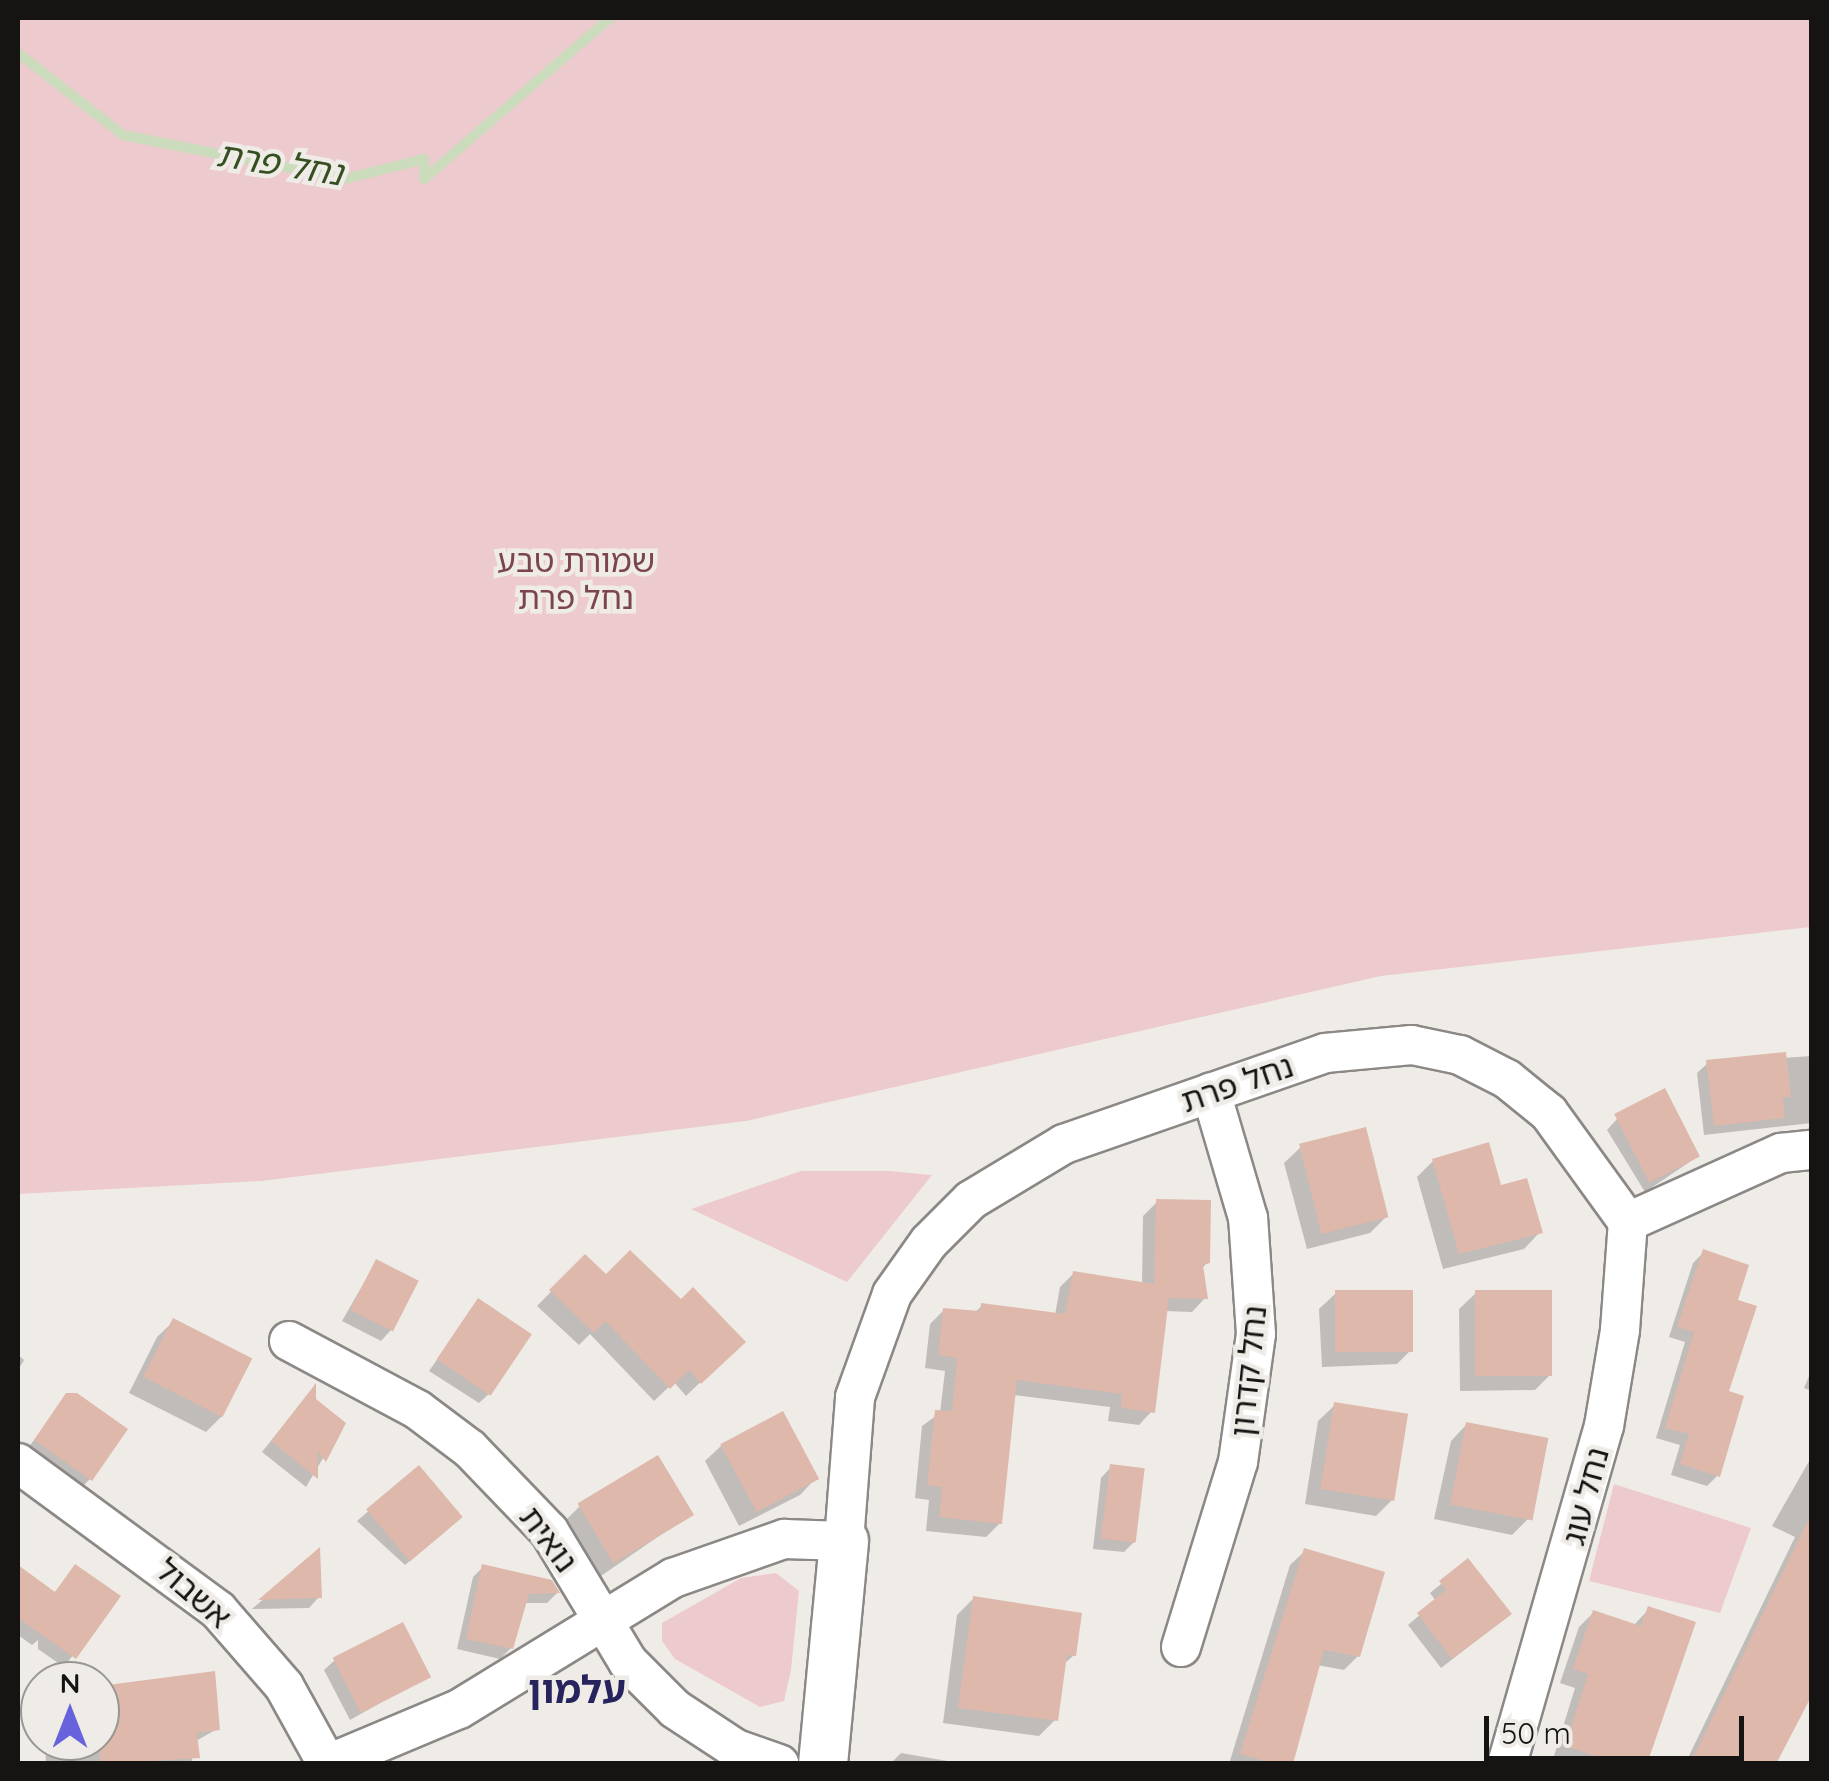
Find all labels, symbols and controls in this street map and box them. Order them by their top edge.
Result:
water label: נחל פרת [214,132,346,194]
park label: שמורת טבע נחל פרת [497,542,655,617]
street label: נחל פרת [1176,1046,1298,1120]
street label: נחל קדרון [1222,1303,1274,1439]
street label: נחל עוג [1554,1443,1616,1549]
street label: נואית [512,1499,586,1579]
street label: אשבול [149,1550,239,1636]
north arrow [20,1661,120,1761]
text: N [60,1665,80,1700]
district label: עלמון [528,1667,626,1713]
scale bar [1489,1696,1749,1758]
text: 50 m [1501,1714,1571,1752]

